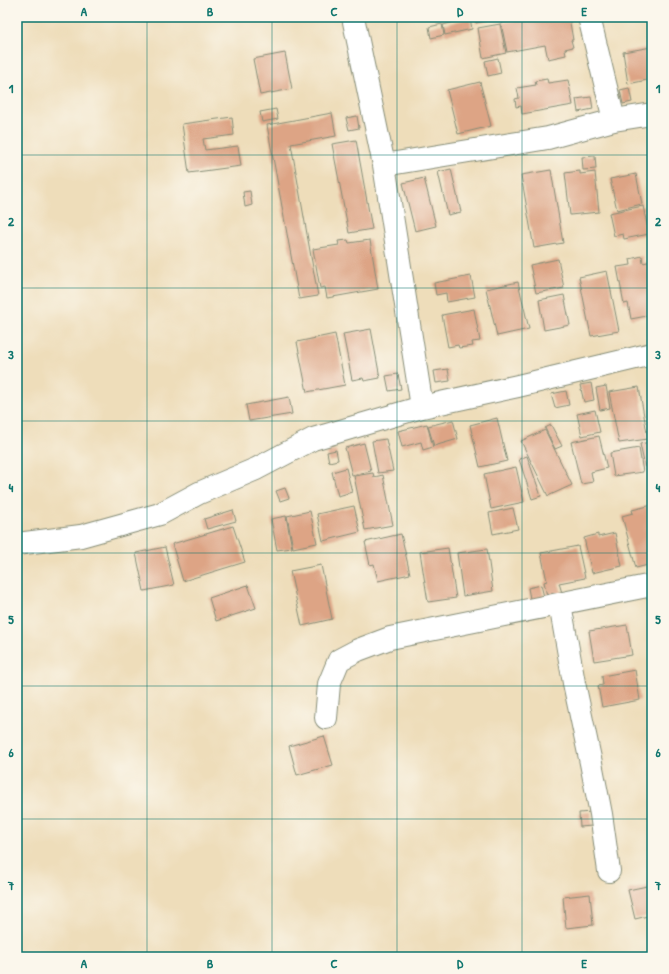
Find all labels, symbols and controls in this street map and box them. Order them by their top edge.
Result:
text: A [81,2,88,20]
text: B [207,2,214,20]
text: C [330,2,338,20]
text: D [457,2,464,20]
text: E [581,2,587,20]
text: 1 [9,79,14,97]
text: 1 [656,79,661,97]
text: 2 [8,212,15,230]
text: 2 [655,212,662,230]
text: 3 [8,345,14,363]
text: 3 [655,345,661,363]
text: 4 [9,478,14,496]
text: 4 [656,478,661,496]
text: 5 [8,610,14,628]
text: 5 [655,610,661,628]
text: 6 [8,743,14,761]
text: 6 [655,743,661,761]
text: 7 [7,876,15,894]
text: 7 [654,876,662,894]
text: A [81,954,88,972]
text: B [207,954,214,972]
text: C [330,954,338,972]
text: D [457,954,464,972]
text: E [581,954,587,972]

